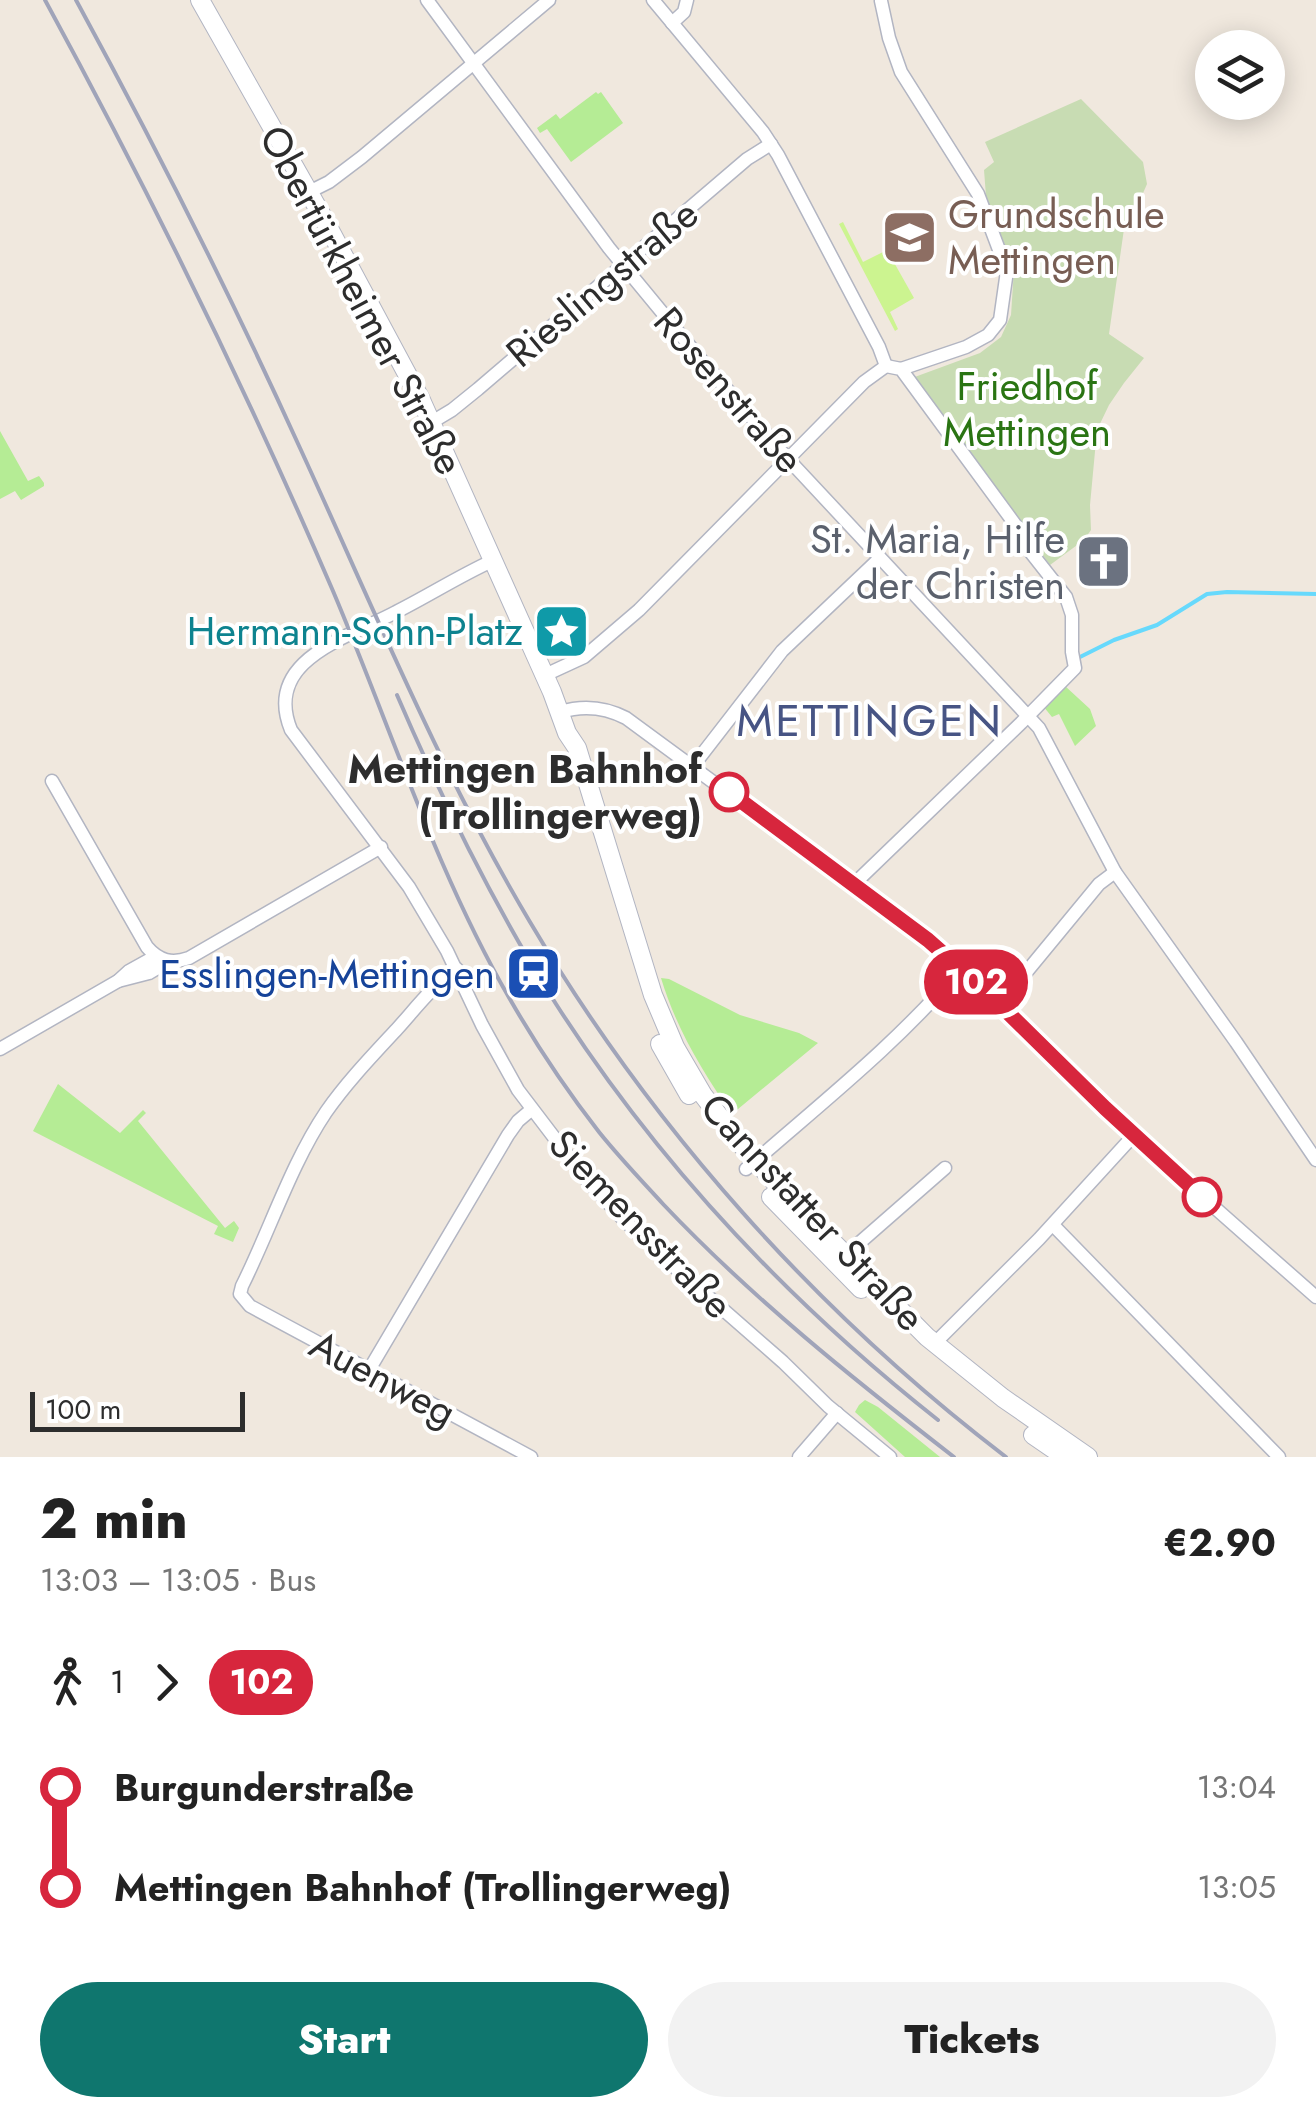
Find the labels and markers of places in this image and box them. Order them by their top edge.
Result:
place label: Grundschule Mettingen [948,185,1165,289]
school or university icon: Grundschule Mettingen [879,207,939,267]
place label: St. Maria, Hilfe der Christen [810,510,1065,614]
church icon: St. Maria, Hilfe der Christen [1074,532,1134,592]
place icon: Hermann-Sohn-Platz [532,601,592,661]
place label: Hermann-Sohn-Platz [187,602,523,660]
place label: Mettingen Bahnhof (Trollingerweg) [348,740,704,844]
marker: Mettingen Bahnhof (Trollingerweg) [710,773,748,811]
station icon: Esslingen-Mettingen [504,944,564,1004]
place label: Esslingen-Mettingen [159,945,495,1003]
unlabelled marker [1183,1178,1221,1216]

